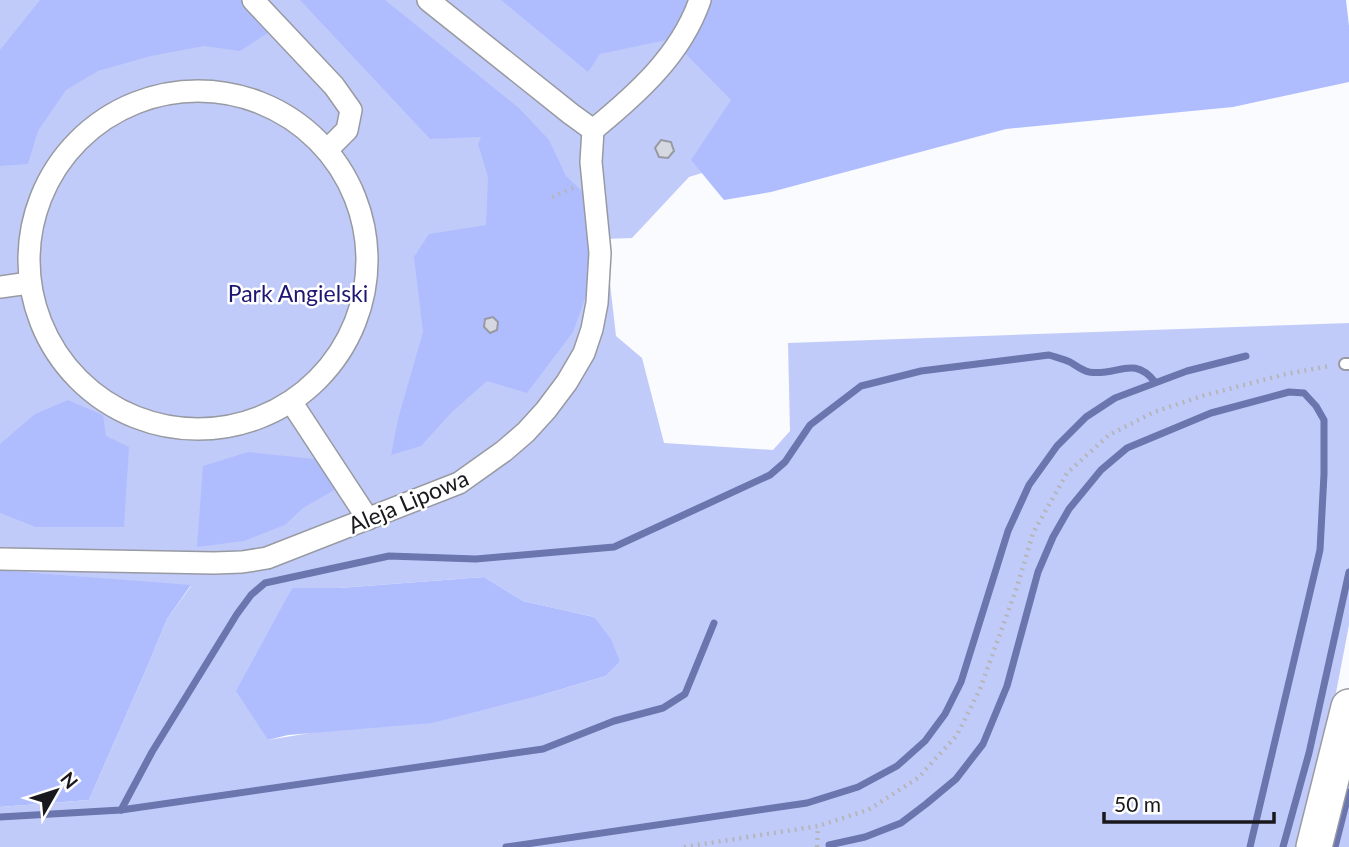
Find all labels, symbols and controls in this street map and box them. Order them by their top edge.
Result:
park label: Park Angielski [228,279,368,307]
street label: Aleja Lipowa [343,463,473,539]
north arrow [21,756,91,826]
text: N [56,767,83,793]
scale bar [1104,780,1274,824]
text: 50 m [1114,791,1161,816]

